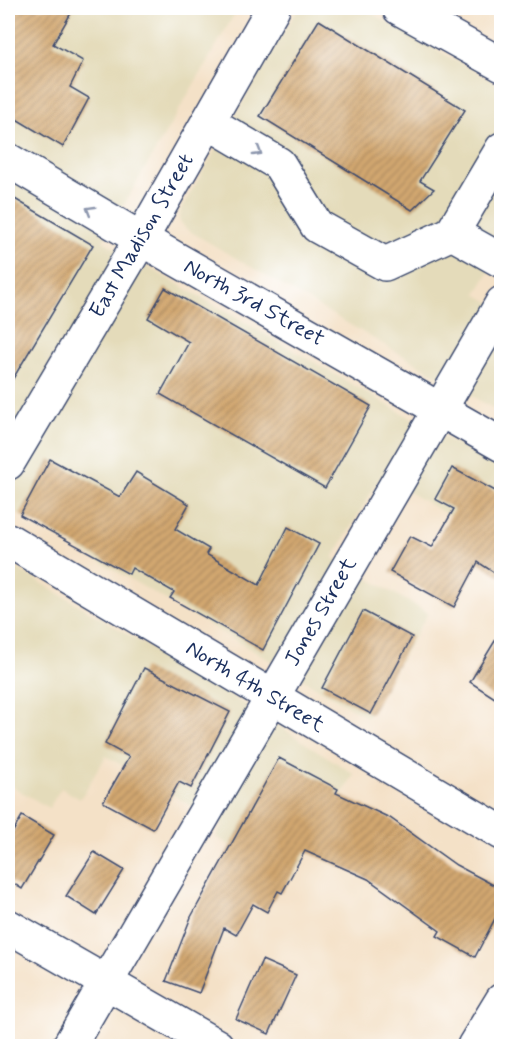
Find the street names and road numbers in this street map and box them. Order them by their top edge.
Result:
street label: East Madison Street [84,149,200,323]
street label: North 3rd Street [179,253,329,353]
street label: Jones Street [279,553,363,671]
street label: North 4th Street [180,635,330,740]

